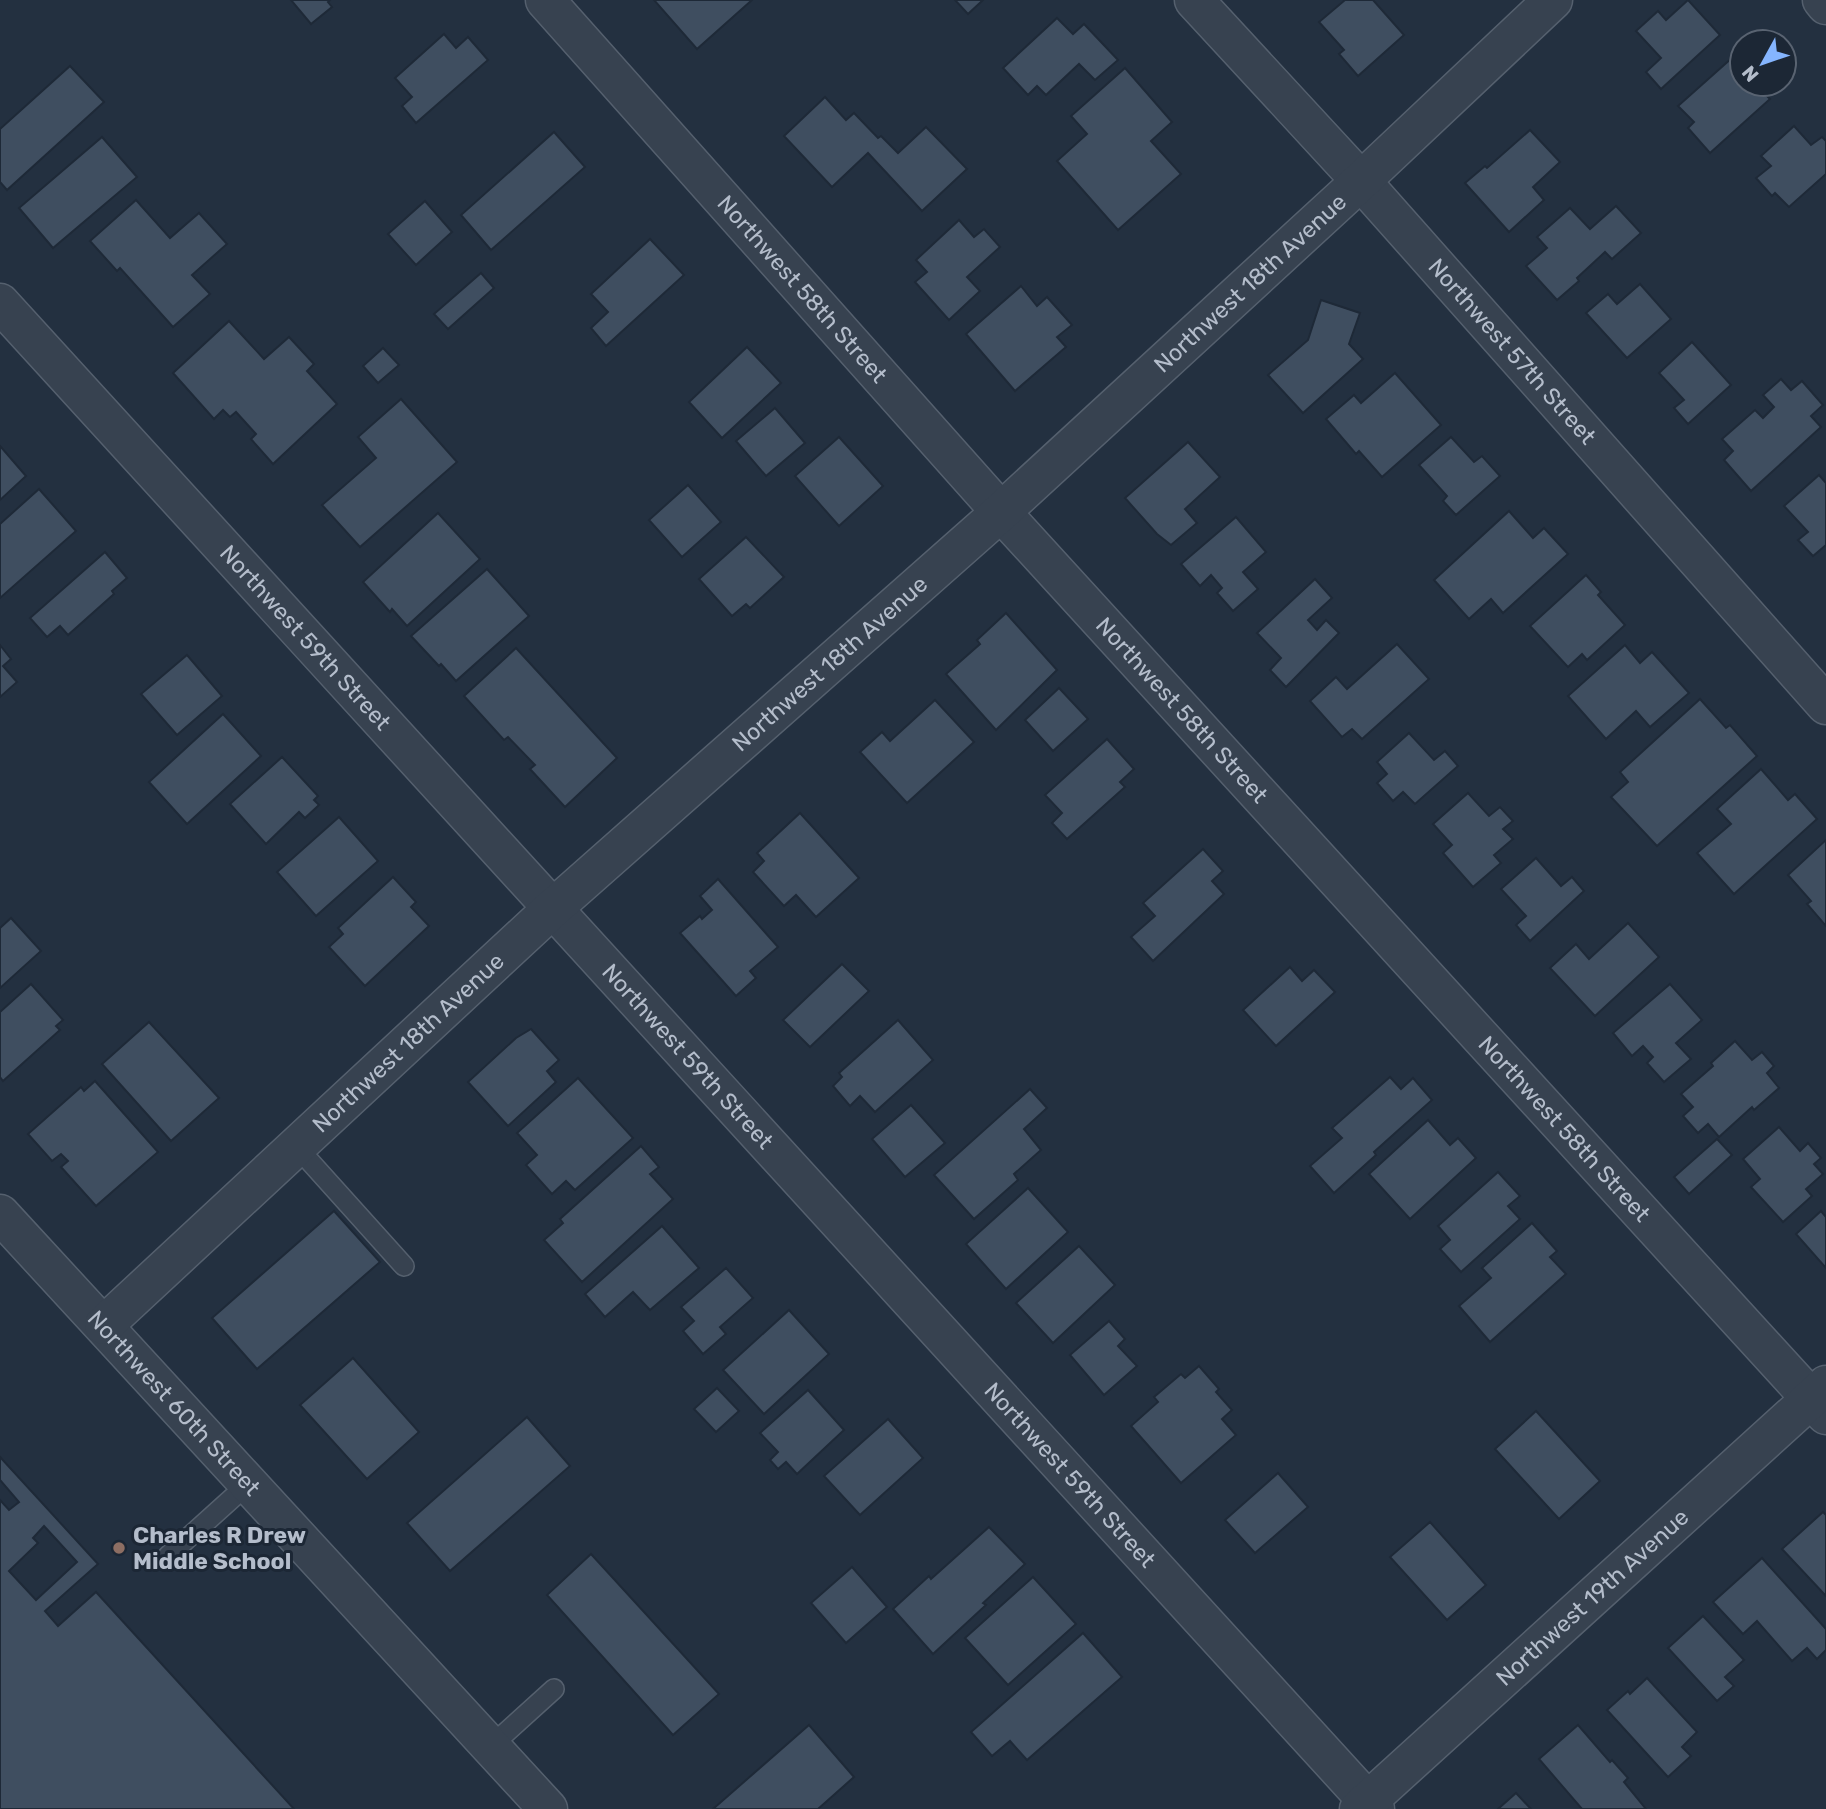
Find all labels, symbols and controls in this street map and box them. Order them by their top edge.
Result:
north arrow [1728,28,1798,98]
text: N [1737,61,1764,86]
street label: Northwest 18th Avenue [1148,188,1352,378]
street label: Northwest 58th Street [712,189,893,389]
street label: Northwest 57th Street [1422,253,1602,450]
street label: Northwest 59th Street [214,539,397,736]
street label: Northwest 18th Avenue [726,570,933,757]
street label: Northwest 58th Street [1090,611,1274,809]
street label: Northwest 18th Avenue [306,947,510,1138]
street label: Northwest 59th Street [596,958,779,1155]
street label: Northwest 58th Street [1473,1030,1656,1227]
street label: Northwest 60th Street [82,1305,266,1501]
street label: Northwest 59th Street [979,1377,1162,1573]
street label: Northwest 19th Avenue [1490,1503,1694,1692]
place label: Charles R Drew Middle School [133,1521,306,1575]
marker: Charles R Drew Middle School [111,1540,127,1556]

